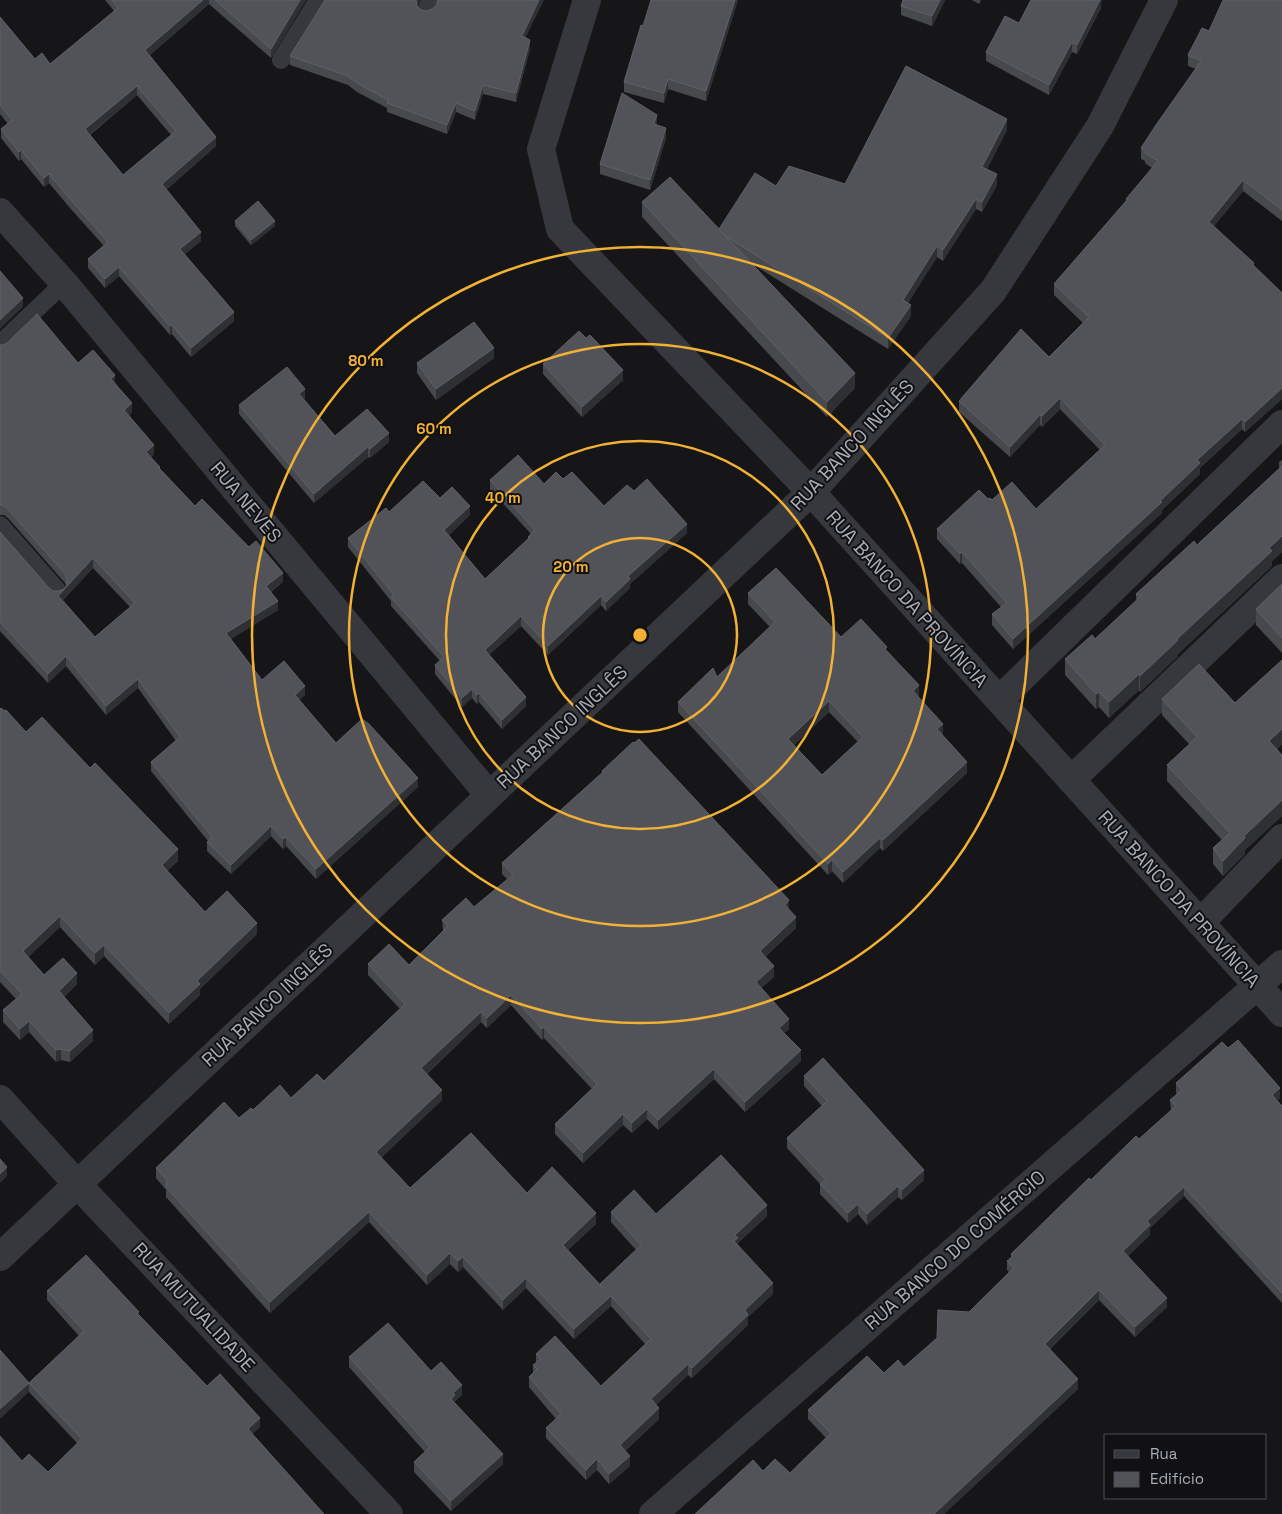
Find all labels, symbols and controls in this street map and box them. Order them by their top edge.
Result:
text: 80 m [348,351,384,370]
street label: RUA BANCO INGLÊS [785,374,919,516]
text: 60 m [416,419,452,438]
street label: RUA NEVES [205,456,287,548]
text: 40 m [485,488,521,507]
street label: RUA BANCO DA PROVÍNCIA [821,505,993,693]
text: 20 m [553,557,589,576]
centre of rings [631,626,649,644]
street label: RUA BANCO INGLÊS [491,660,633,794]
street label: RUA BANCO DA PROVÍNCIA [1093,805,1265,993]
street label: RUA BANCO INGLÊS [196,938,338,1072]
street label: RUA BANCO DO COMÉRCIO [859,1165,1051,1335]
street label: RUA MUTUALIDADE [127,1237,261,1377]
legend [1104,1434,1267,1499]
text: Rua [1150,1444,1178,1463]
text: Edifício [1150,1469,1204,1488]

